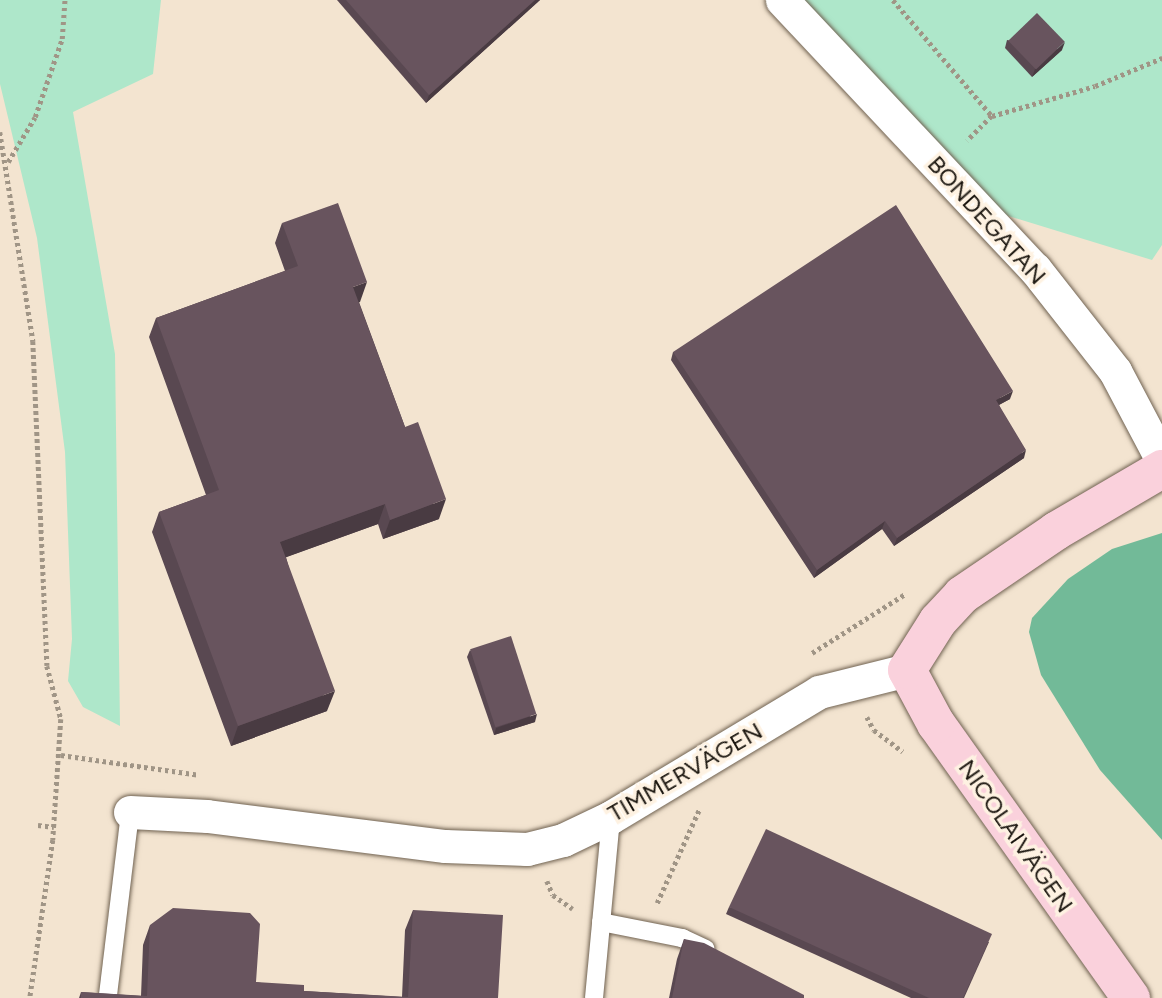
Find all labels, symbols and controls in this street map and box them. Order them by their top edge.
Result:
street label: BONDEGATAN [922,150,1052,290]
street label: TIMMERVÄGEN [603,716,767,828]
street label: NICOLAIVÄGEN [953,754,1079,918]

